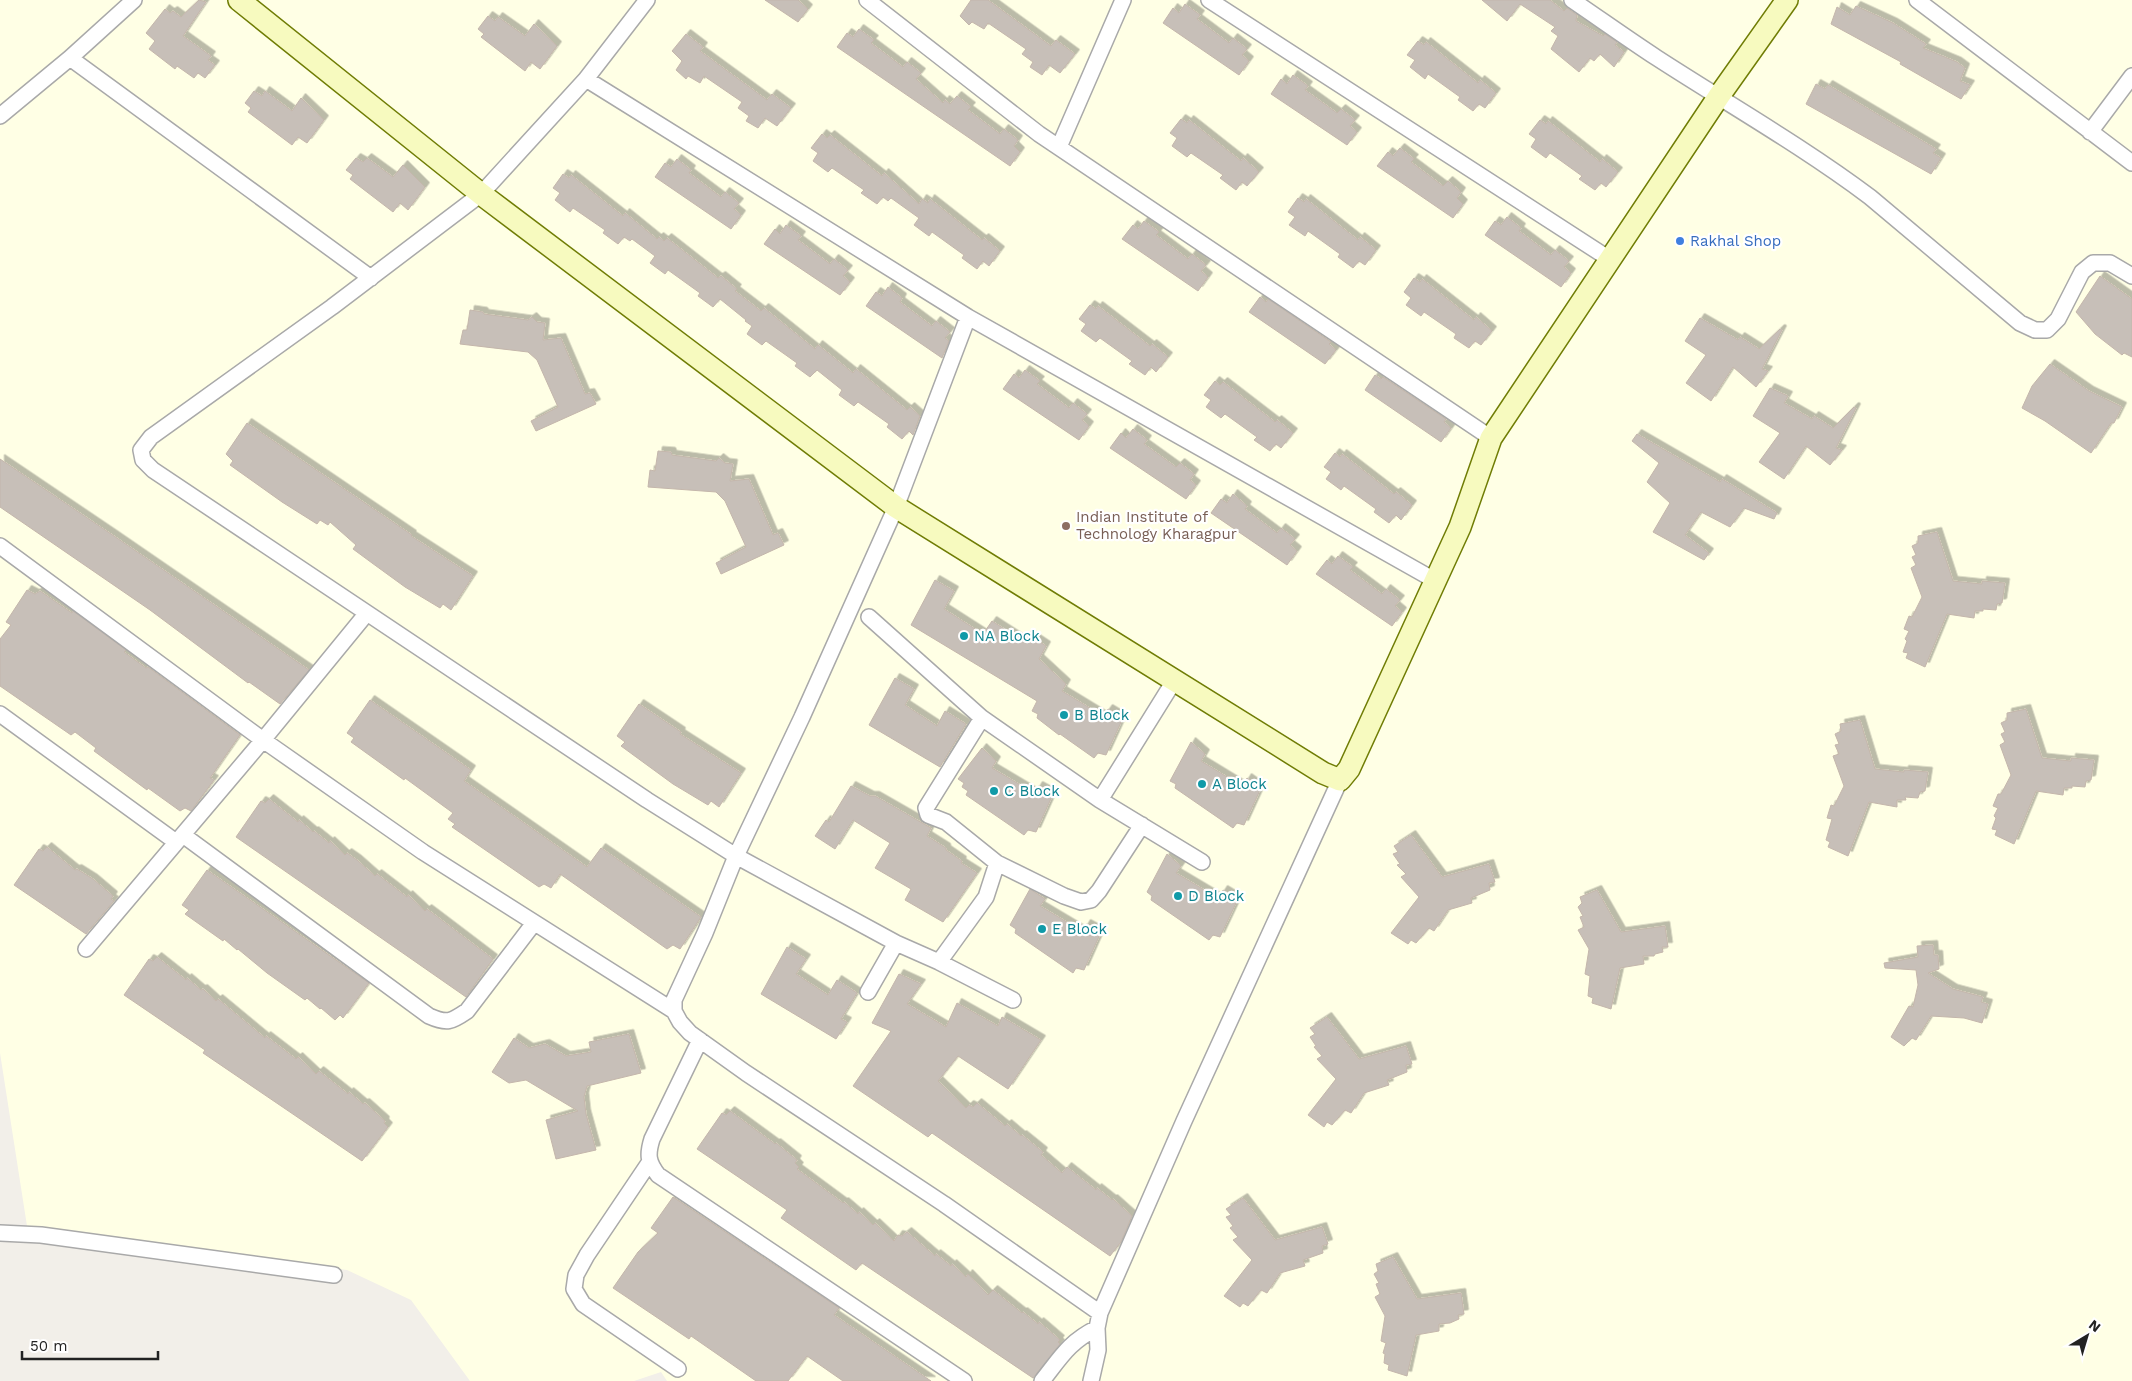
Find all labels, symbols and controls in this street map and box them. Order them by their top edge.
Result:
place label: Rakhal Shop [1690,232,1781,250]
marker: Rakhal Shop [1674,235,1686,247]
place label: Indian Institute of Technology Kharagpur [1076,508,1237,543]
marker: Indian Institute of Technology Kharagpur [1060,520,1072,532]
place label: NA Block [974,627,1040,645]
marker: NA Block [958,630,970,642]
place label: B Block [1074,706,1130,724]
marker: B Block [1058,709,1070,721]
place label: A Block [1212,775,1267,793]
marker: A Block [1196,778,1208,790]
place label: C Block [1004,782,1060,800]
marker: C Block [988,785,1000,797]
place label: D Block [1188,887,1245,905]
marker: D Block [1172,890,1184,902]
place label: E Block [1052,920,1107,938]
marker: E Block [1036,923,1048,935]
north arrow [2062,1311,2112,1361]
text: N [2086,1316,2104,1335]
scale bar [22,1328,159,1360]
text: 50 m [30,1337,67,1355]

